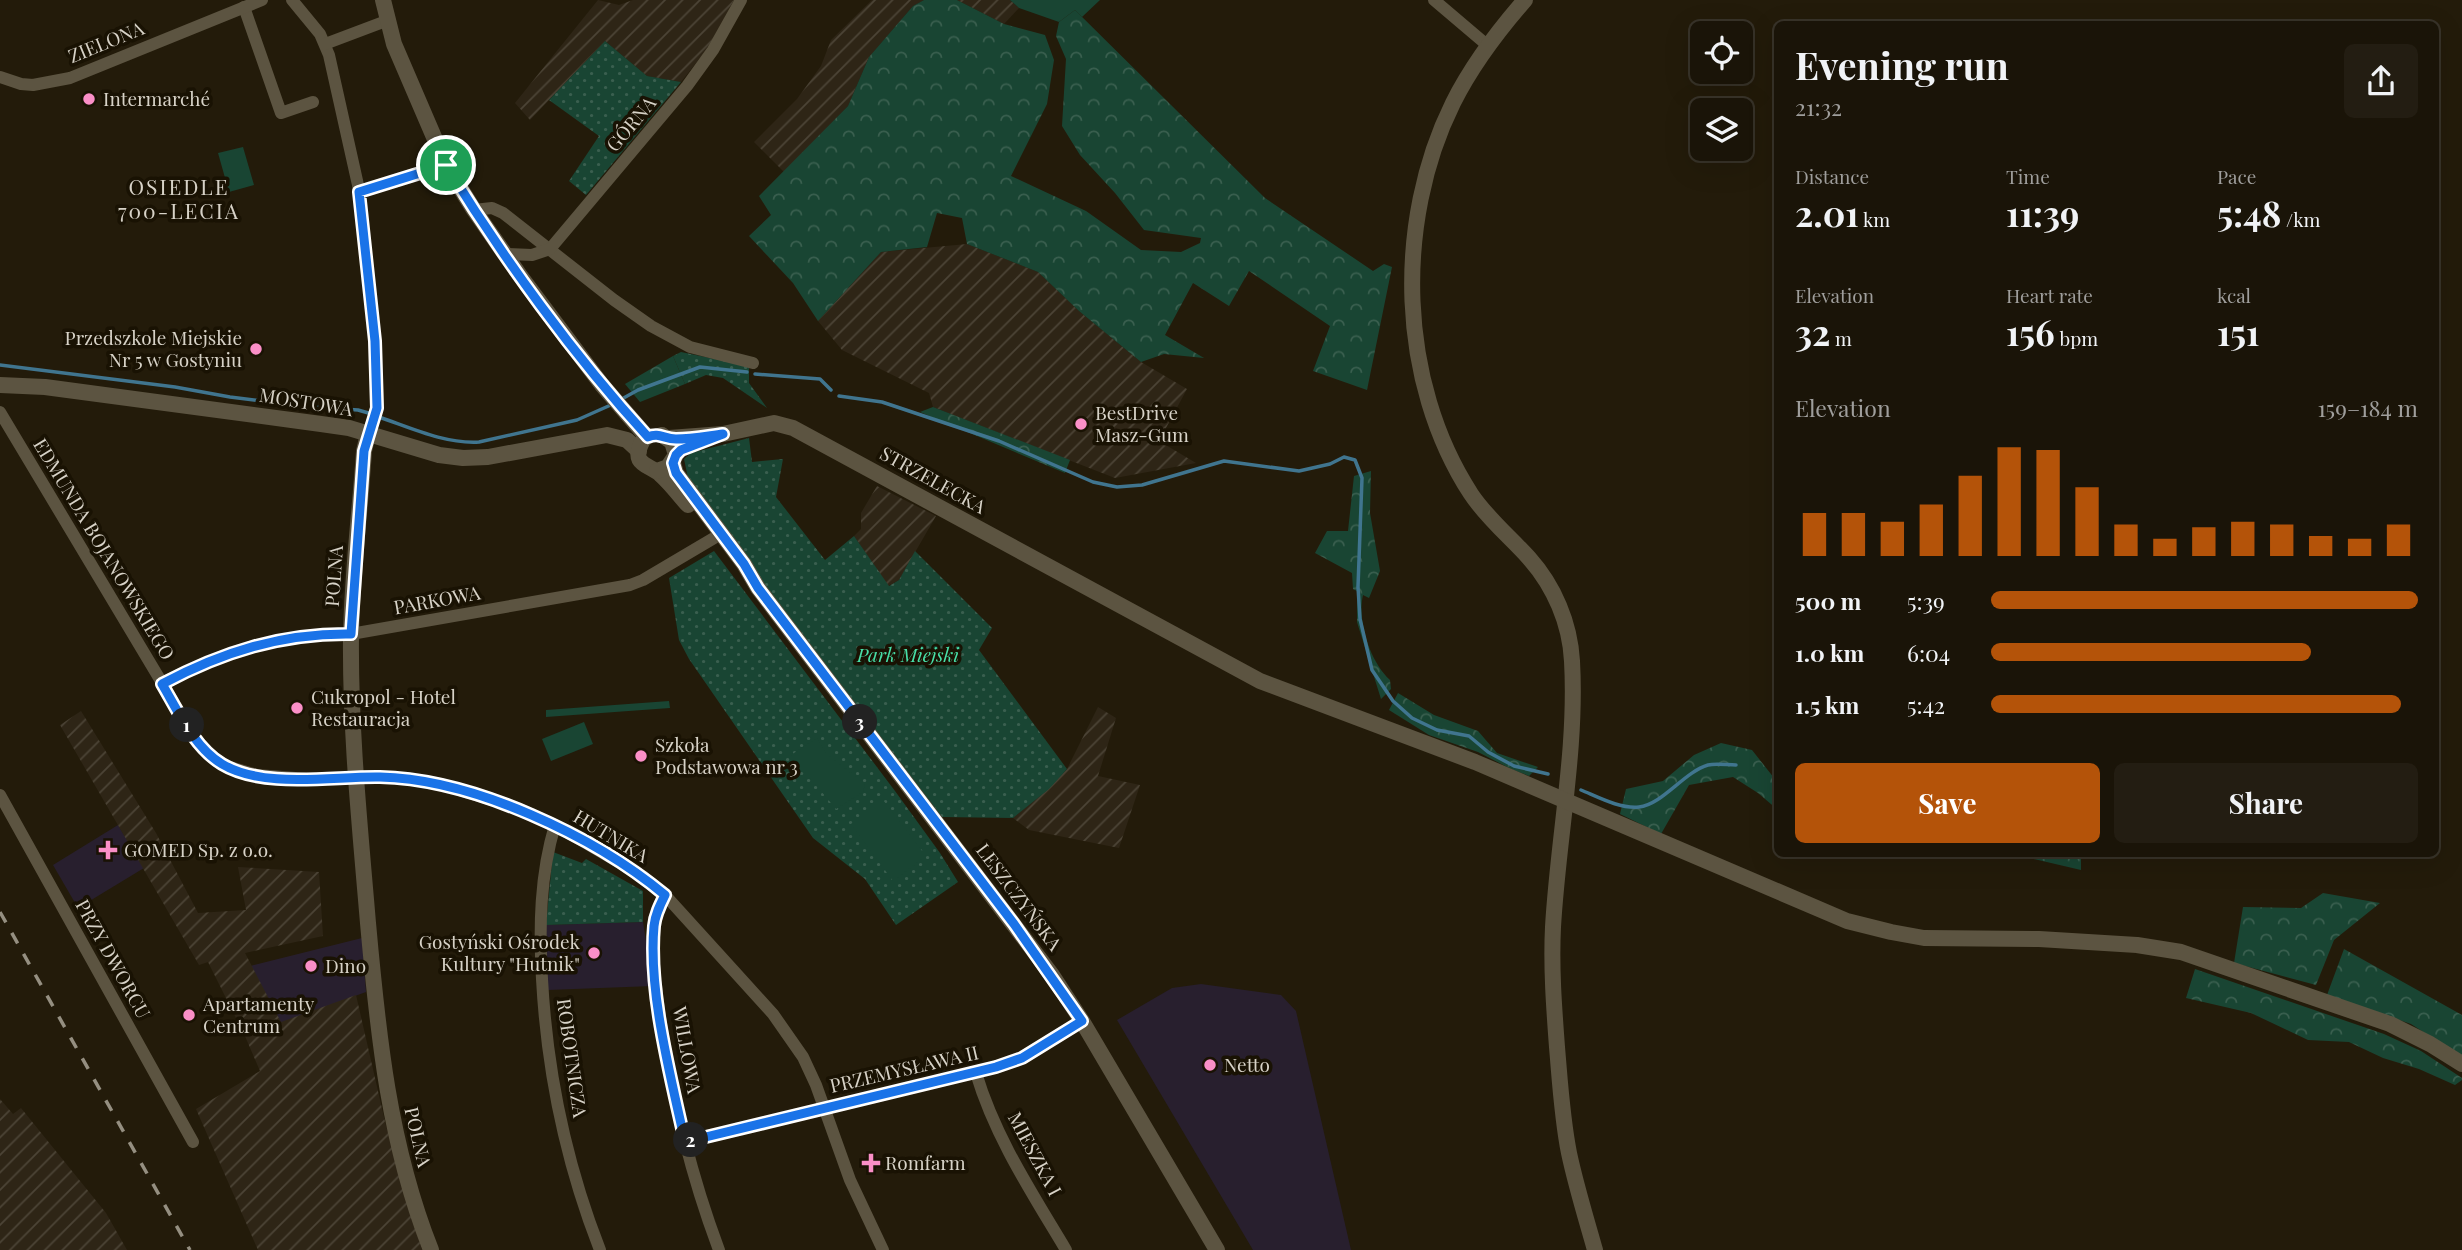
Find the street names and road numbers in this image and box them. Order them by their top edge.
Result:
street label: ZIELONA [64,14,148,68]
street label: GÓRNA [599,89,662,157]
street label: MOSTOWA [257,381,356,421]
street label: EDMUNDA BOJANOWSKIEGO [28,433,181,664]
street label: STRZELECKA [876,439,992,519]
street label: POLNA [318,543,348,608]
street label: PARKOWA [391,578,483,619]
street label: HUTNIKA [569,803,655,868]
street label: LESZCZYŃSKA [971,837,1069,956]
street label: PRZY DWORCU [70,894,157,1023]
street label: ROBOTNICZA [552,997,594,1120]
street label: WILLOWA [667,1003,709,1096]
street label: PRZEMYSŁAWA II [827,1038,981,1098]
street label: POLNA [399,1104,439,1171]
street label: MIESZKA I [1003,1107,1069,1200]

